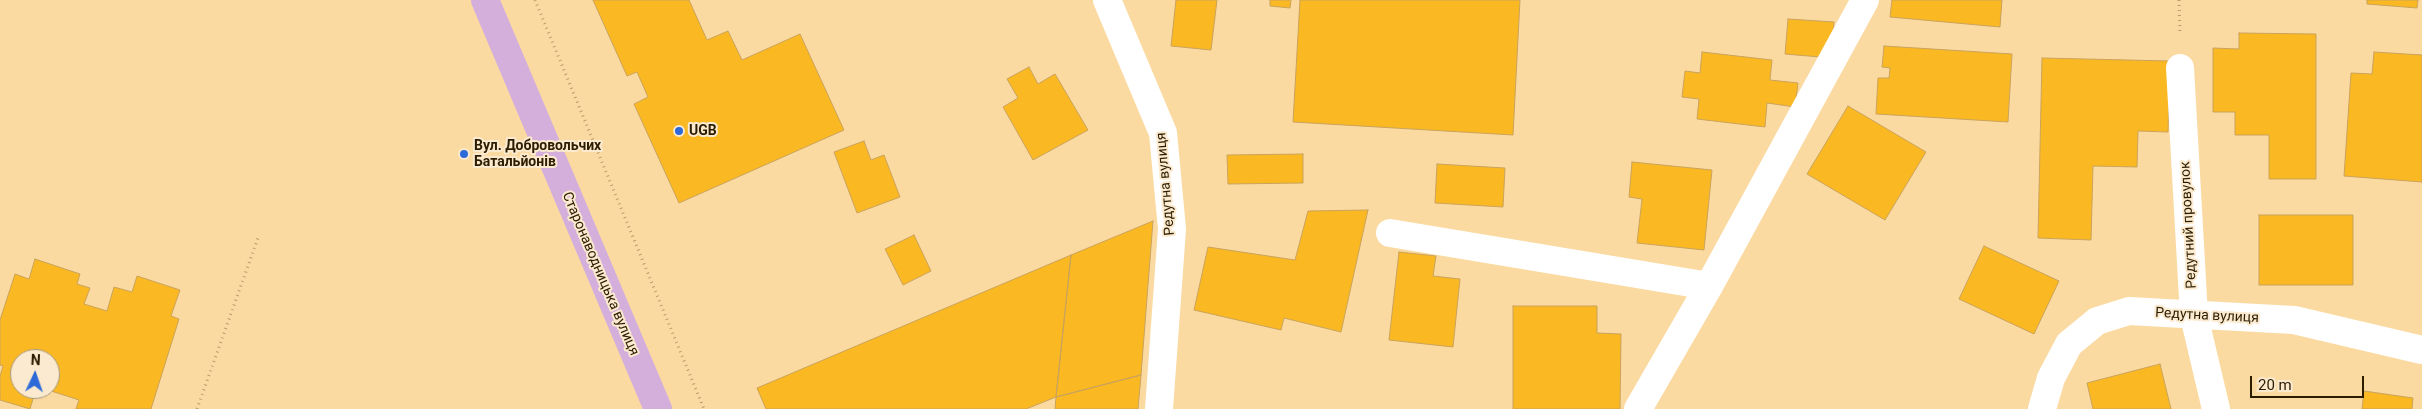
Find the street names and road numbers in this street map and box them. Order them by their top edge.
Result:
street label: Редутна вулиця [1153,132,1179,236]
street label: Редутний провулок [2177,161,2201,289]
street label: Старонаводницька вулиця [558,190,642,358]
street label: Редутна вулиця [2155,305,2259,327]

